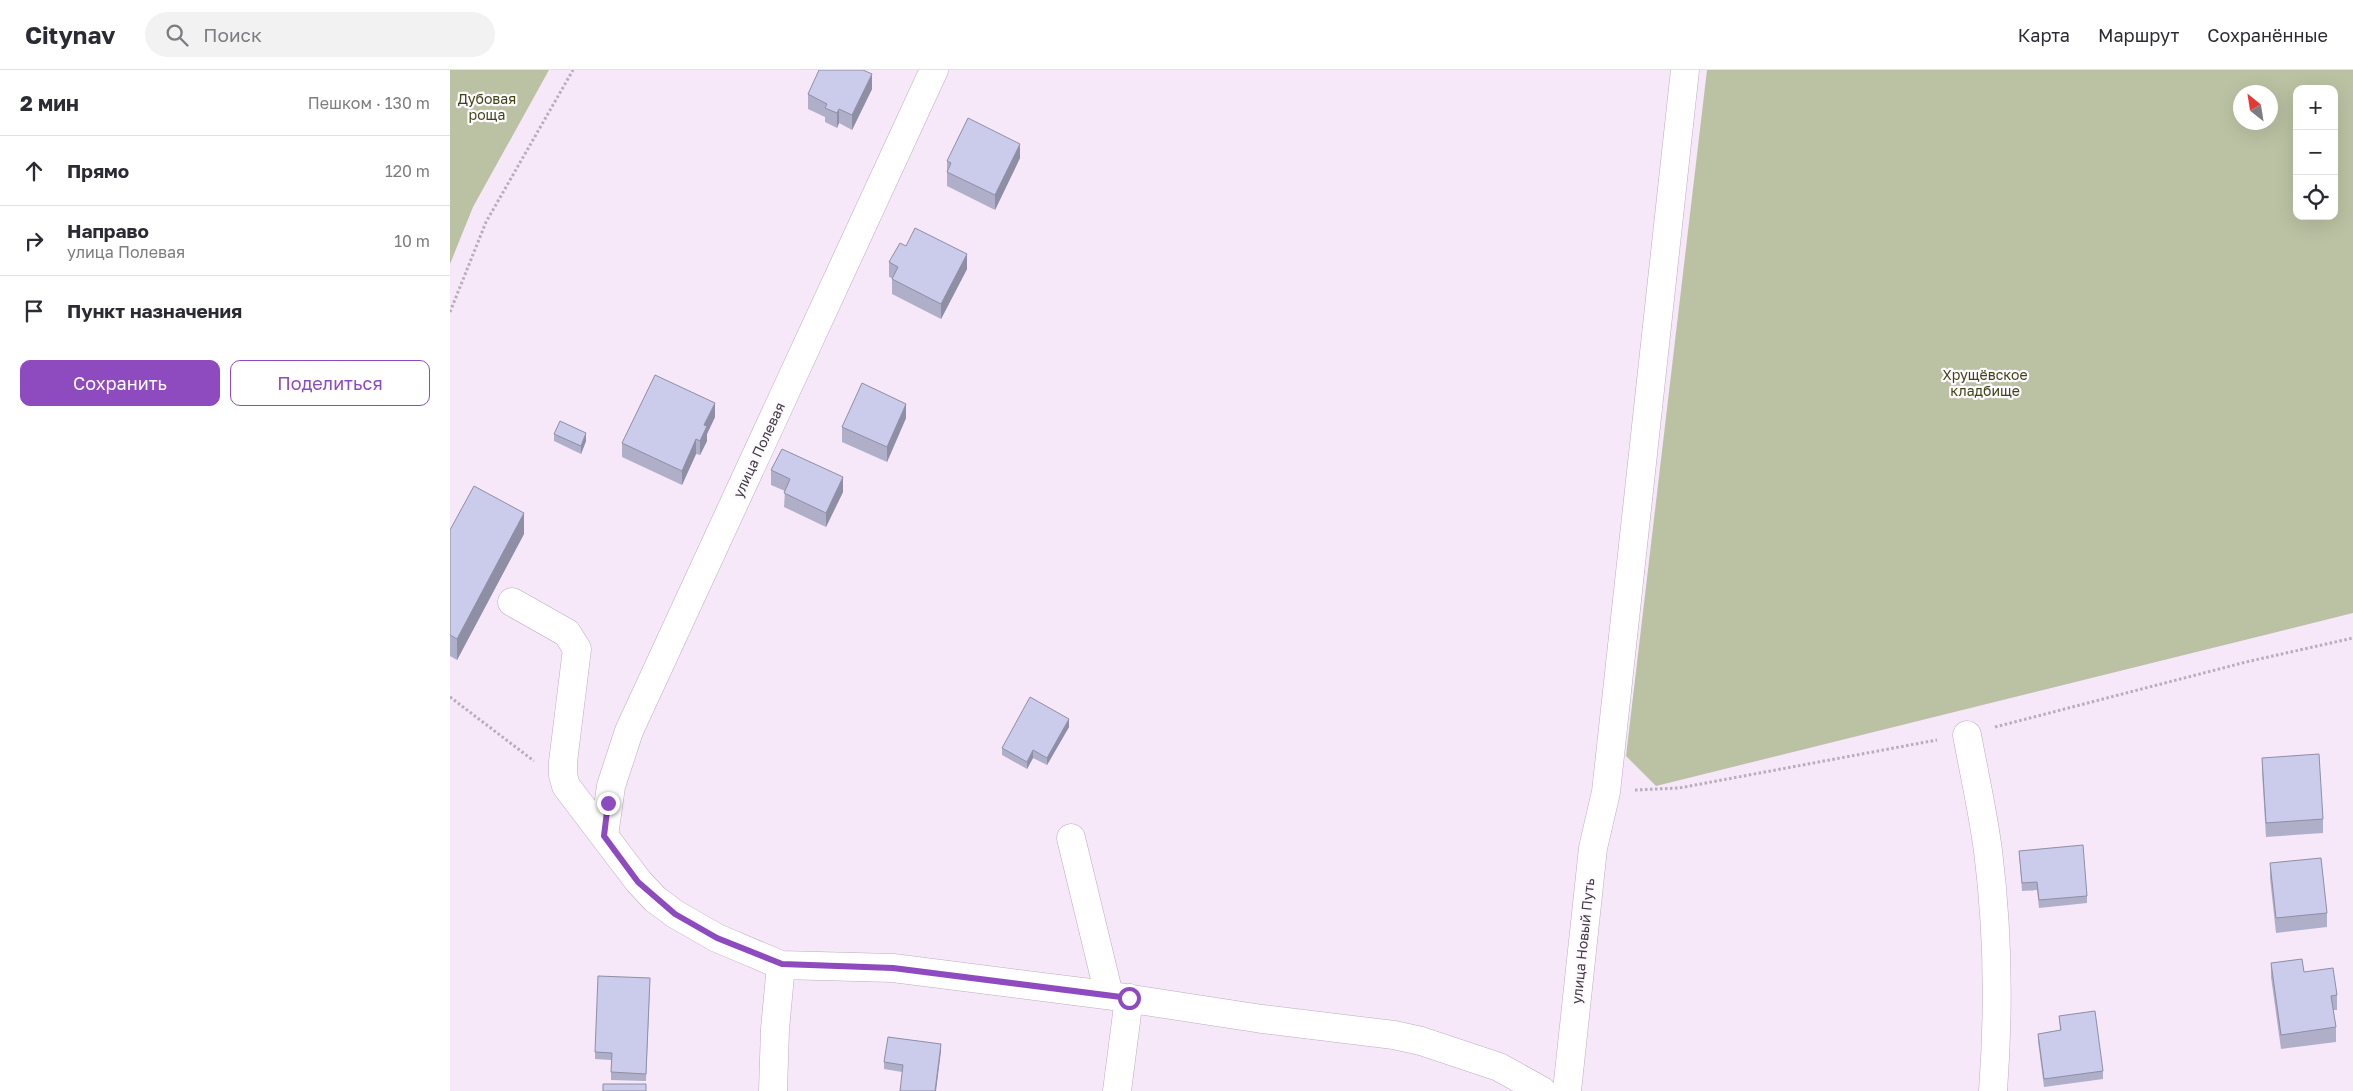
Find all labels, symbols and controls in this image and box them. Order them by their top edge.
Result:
search box [145,12,495,57]
text: Citynav [25,20,115,49]
icon: search [163,21,191,49]
text: Поиск [203,23,262,46]
text: Карта [2018,24,2070,46]
text: Маршрут [2098,24,2179,46]
text: Сохранённые [2207,24,2328,46]
north arrow [2233,85,2278,130]
map controls [2293,85,2338,220]
button: + [2293,85,2338,130]
text: 2 мин [20,90,79,116]
park label: Дубовая роща [458,90,516,123]
text: Пешком · 130 m [308,93,430,113]
button: − [2293,130,2338,175]
icon: ahead [20,157,48,185]
text: Прямо [67,159,129,182]
text: 120 m [385,161,430,181]
button: locate [2293,175,2338,220]
text: Направо [67,219,149,242]
icon: right [20,227,48,255]
text: 10 m [394,231,430,251]
text: улица Полевая [67,242,185,262]
icon: arrive [20,297,48,325]
text: Пункт назначения [67,299,242,322]
button: Сохранить [20,360,220,406]
button: Поделиться [230,360,430,406]
park label: Хрущёвское кладбище [1942,366,2028,399]
street label: улица Полевая [729,399,788,500]
route end [597,792,620,815]
street label: улица Новый Путь [1567,877,1598,1005]
route start [1118,987,1141,1010]

